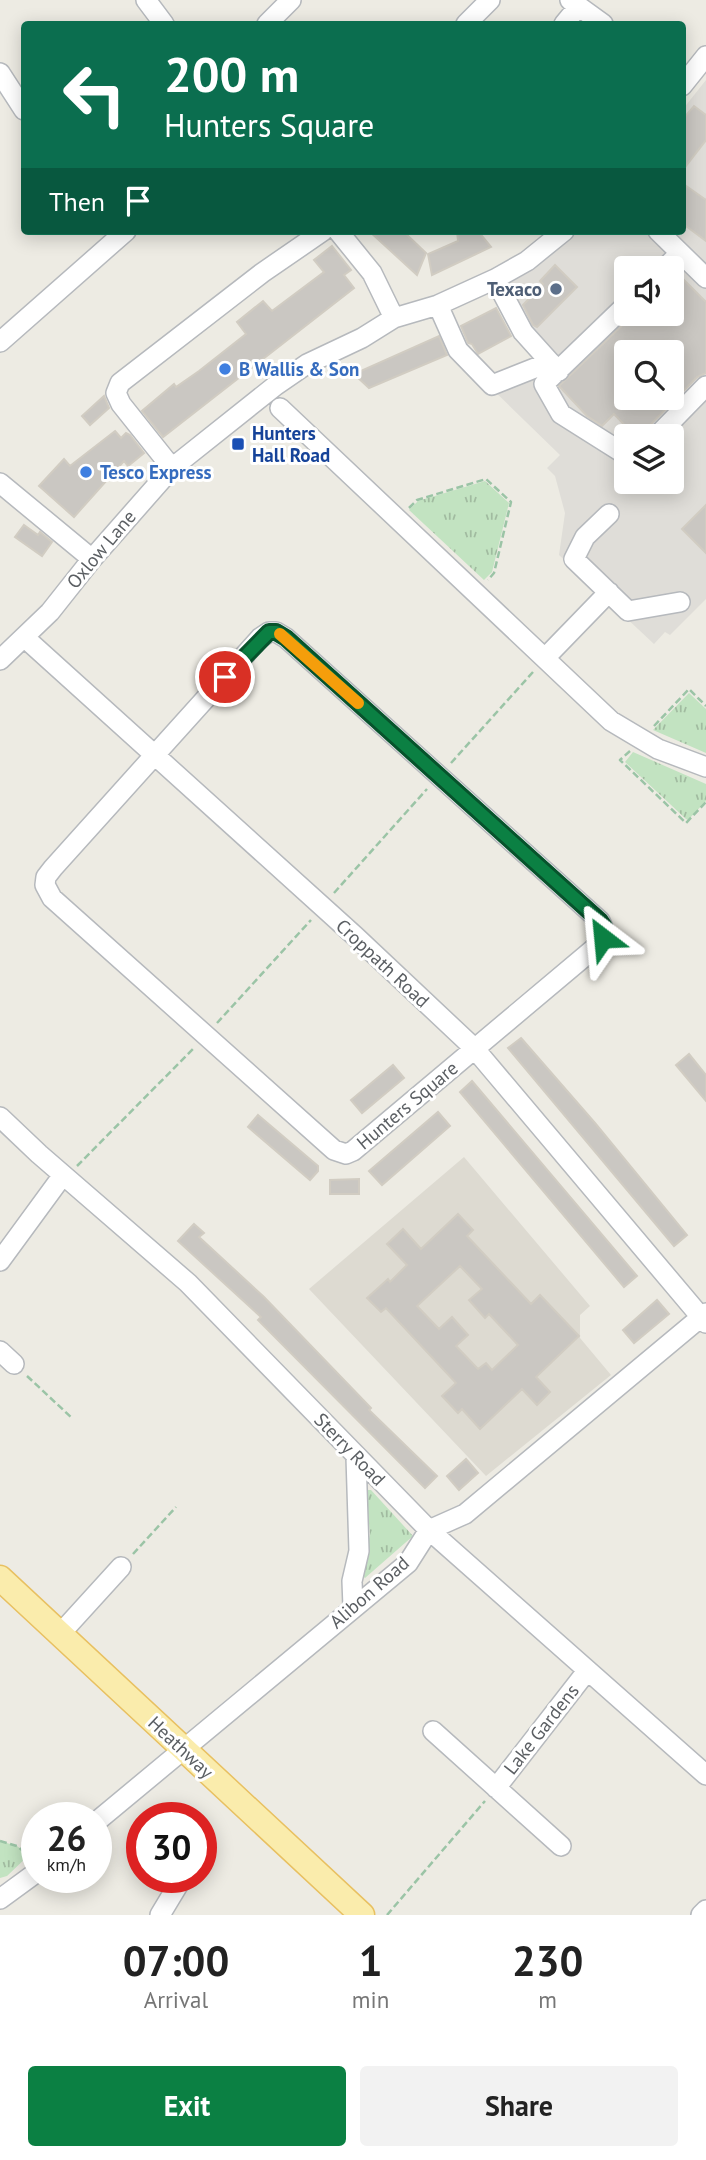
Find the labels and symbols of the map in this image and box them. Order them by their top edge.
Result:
place label: Texaco [487,277,542,301]
marker: Texaco [548,281,564,297]
place label: B Wallis & Son [239,357,359,381]
marker: B Wallis & Son [217,361,233,377]
place label: Hunters Hall Road [252,421,330,467]
marker: Hunters Hall Road [230,436,246,452]
place label: Tesco Express [100,460,211,484]
marker: Tesco Express [78,464,94,480]
street label: Oxlow Lane [61,505,141,593]
pin [195,647,255,707]
position arrow [566,901,640,975]
street label: Croppath Road [331,914,435,1012]
street label: Hunters Square [351,1056,463,1154]
street label: Sterry Road [309,1407,391,1491]
street label: Alibon Road [324,1551,414,1633]
street label: Lake Gardens [498,1679,584,1779]
street label: Heathway [143,1711,219,1783]
speed limit sign: 30 [126,1802,217,1893]

